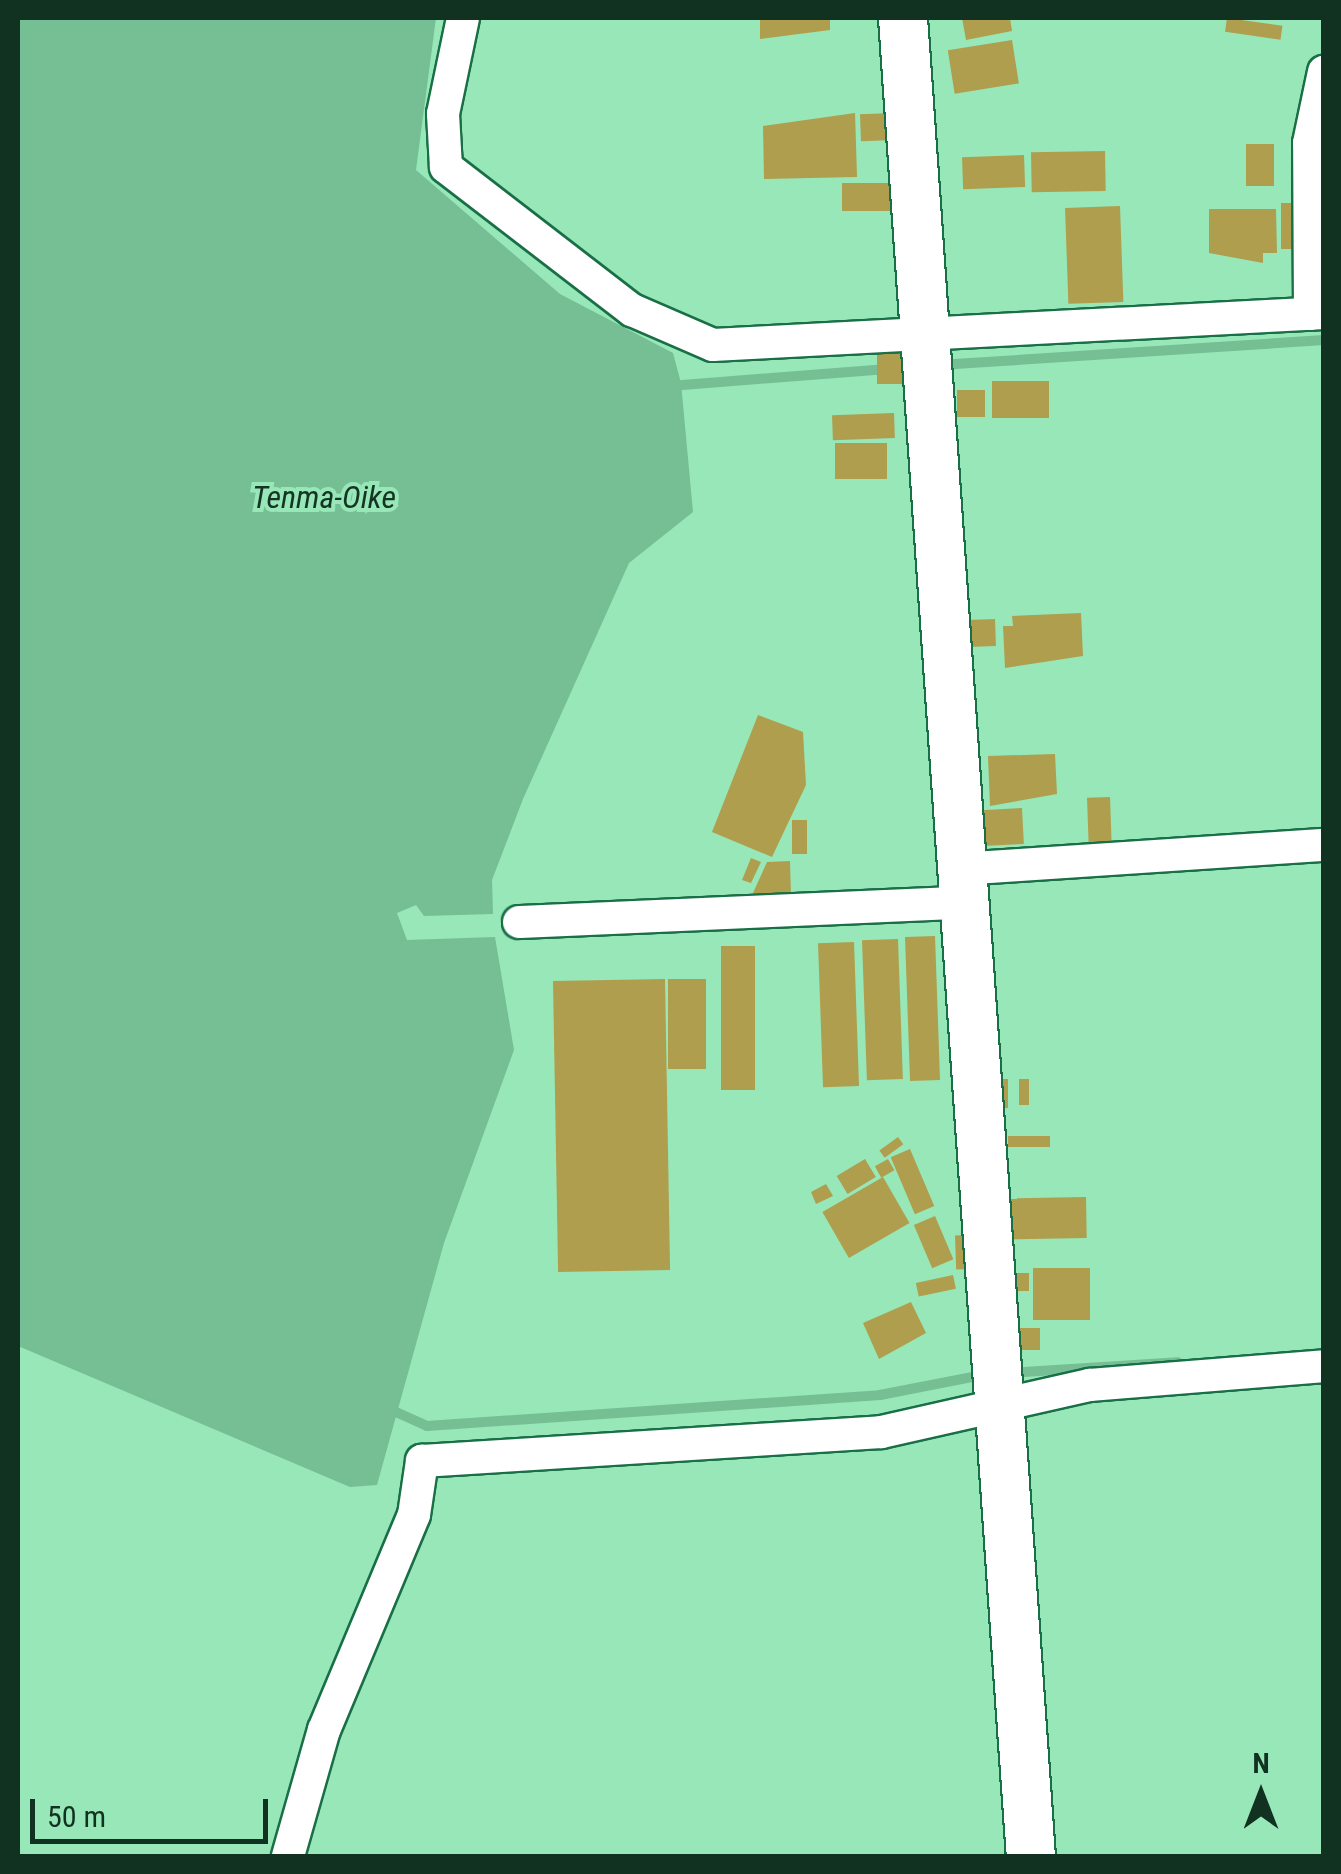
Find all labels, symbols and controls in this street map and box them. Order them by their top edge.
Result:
water label: Tenma-Oike [252,478,396,516]
north arrow [1211,1744,1311,1844]
text: N [1252,1747,1270,1780]
scale bar [35,1779,272,1841]
text: 50 m [47,1799,106,1834]

